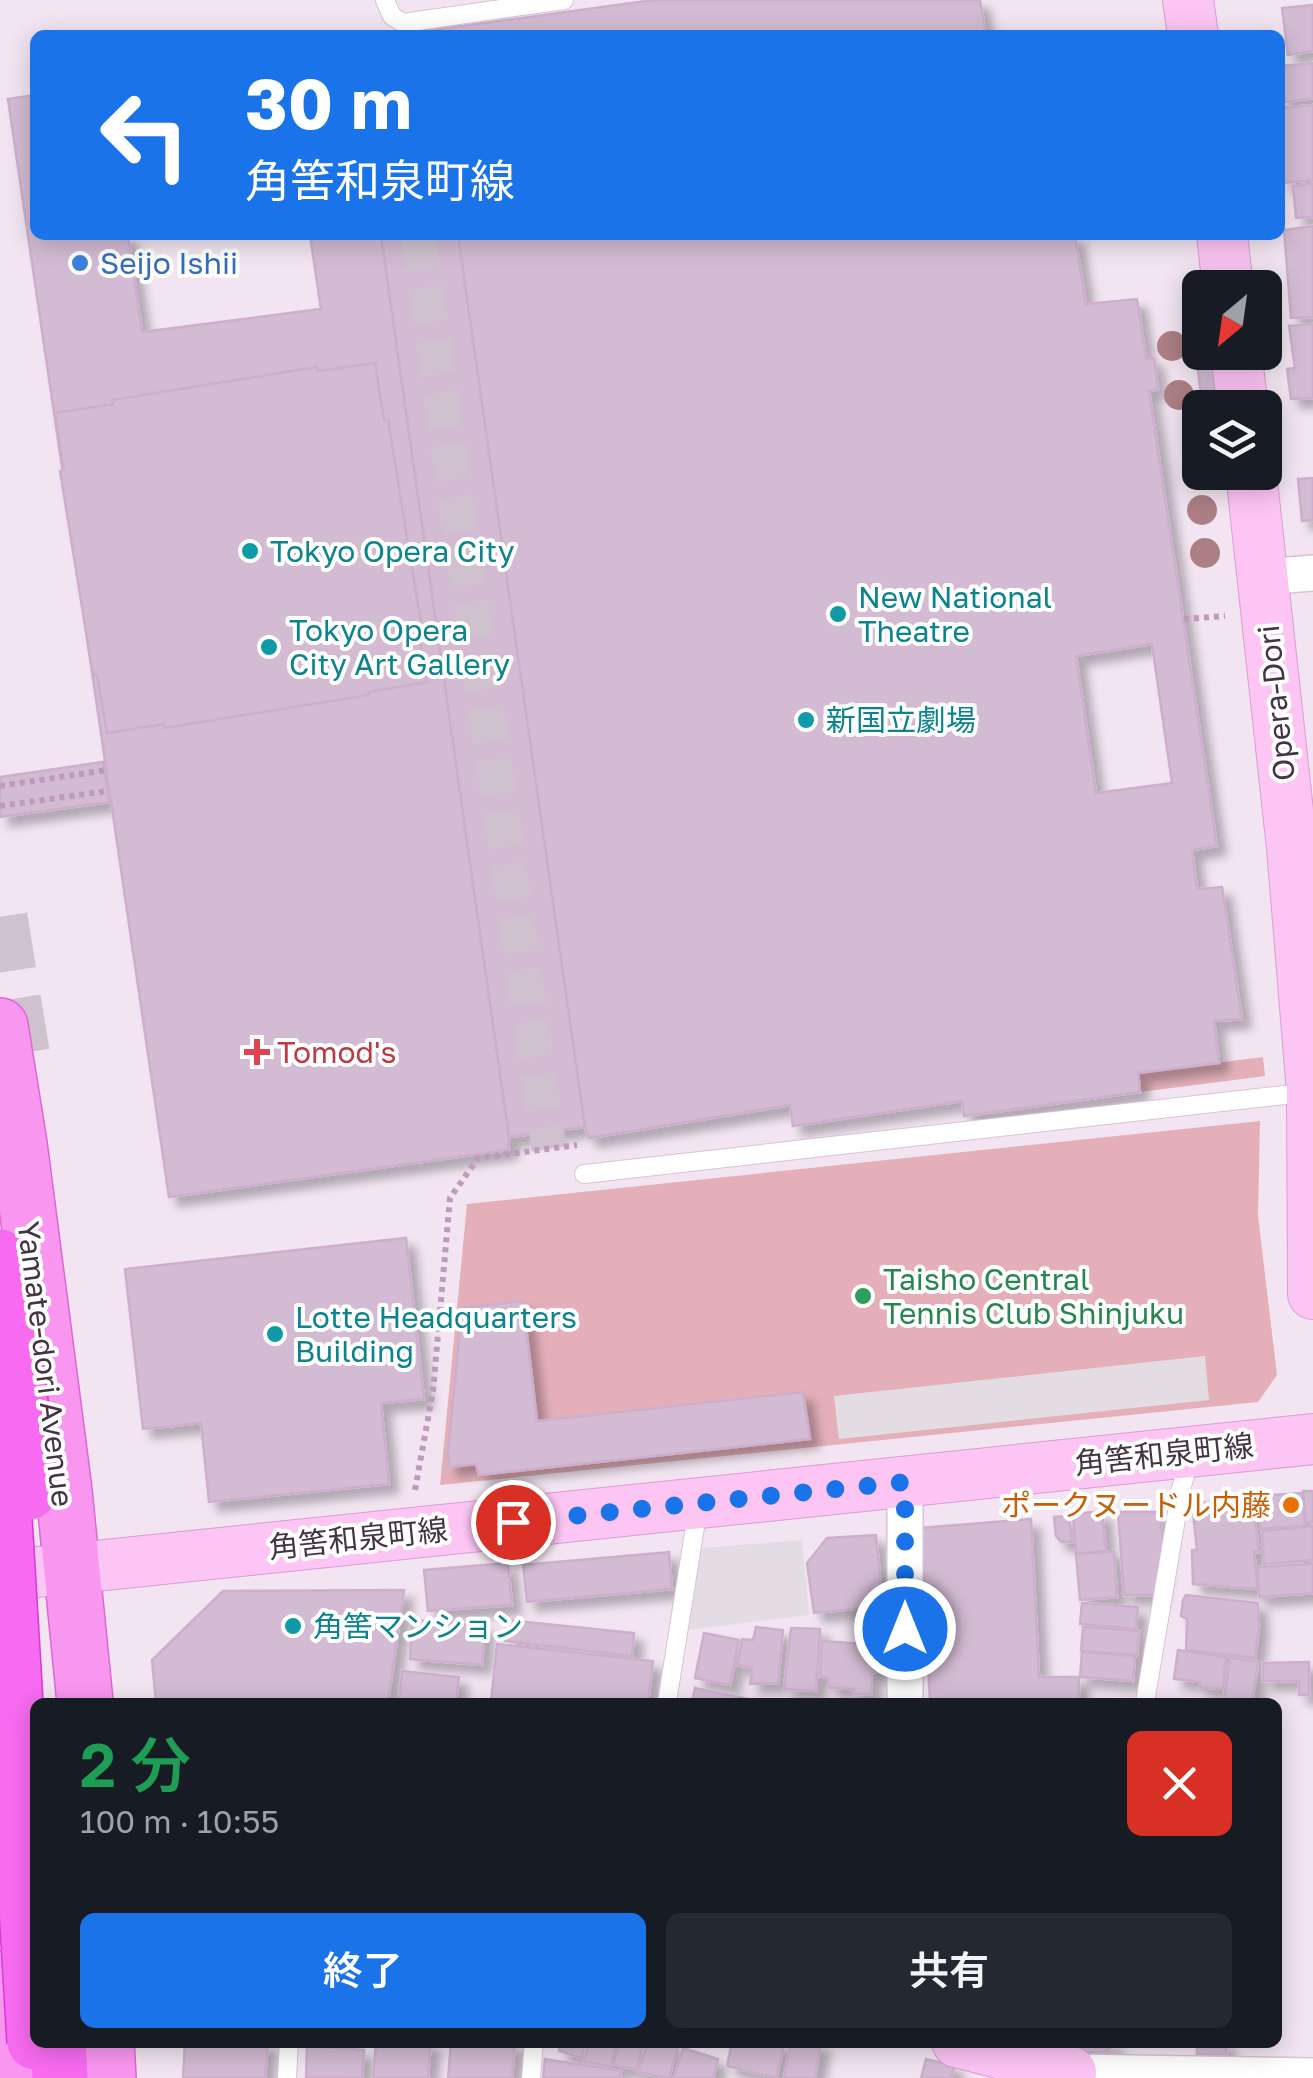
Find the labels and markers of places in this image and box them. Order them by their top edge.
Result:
place label: Seijo Ishii [100,245,238,281]
marker: Seijo Ishii [69,252,91,274]
place label: Tokyo Opera City [270,533,515,569]
marker: Tokyo Opera City [239,540,261,562]
place label: New National Theatre [858,579,1052,649]
marker: New National Theatre [827,603,849,625]
place label: Tokyo Opera City Art Gallery [289,612,510,682]
marker: Tokyo Opera City Art Gallery [258,636,280,658]
place label: 新国立劇場 [826,702,976,738]
marker: 新国立劇場 [795,709,817,731]
place label: Tomod's [277,1034,396,1070]
marker: Tomod's [246,1041,268,1063]
place label: Taisho Central Tennis Club Shinjuku [883,1261,1184,1331]
marker: Taisho Central Tennis Club Shinjuku [852,1285,874,1307]
place label: Lotte Headquarters Building [295,1299,577,1369]
marker: Lotte Headquarters Building [264,1323,286,1345]
pin [471,1480,556,1565]
place label: ポークヌードル内藤 [1001,1487,1271,1523]
marker: ポークヌードル内藤 [1280,1494,1302,1516]
place label: 角筈マンション [313,1608,523,1644]
marker: 角筈マンション [282,1615,304,1637]

